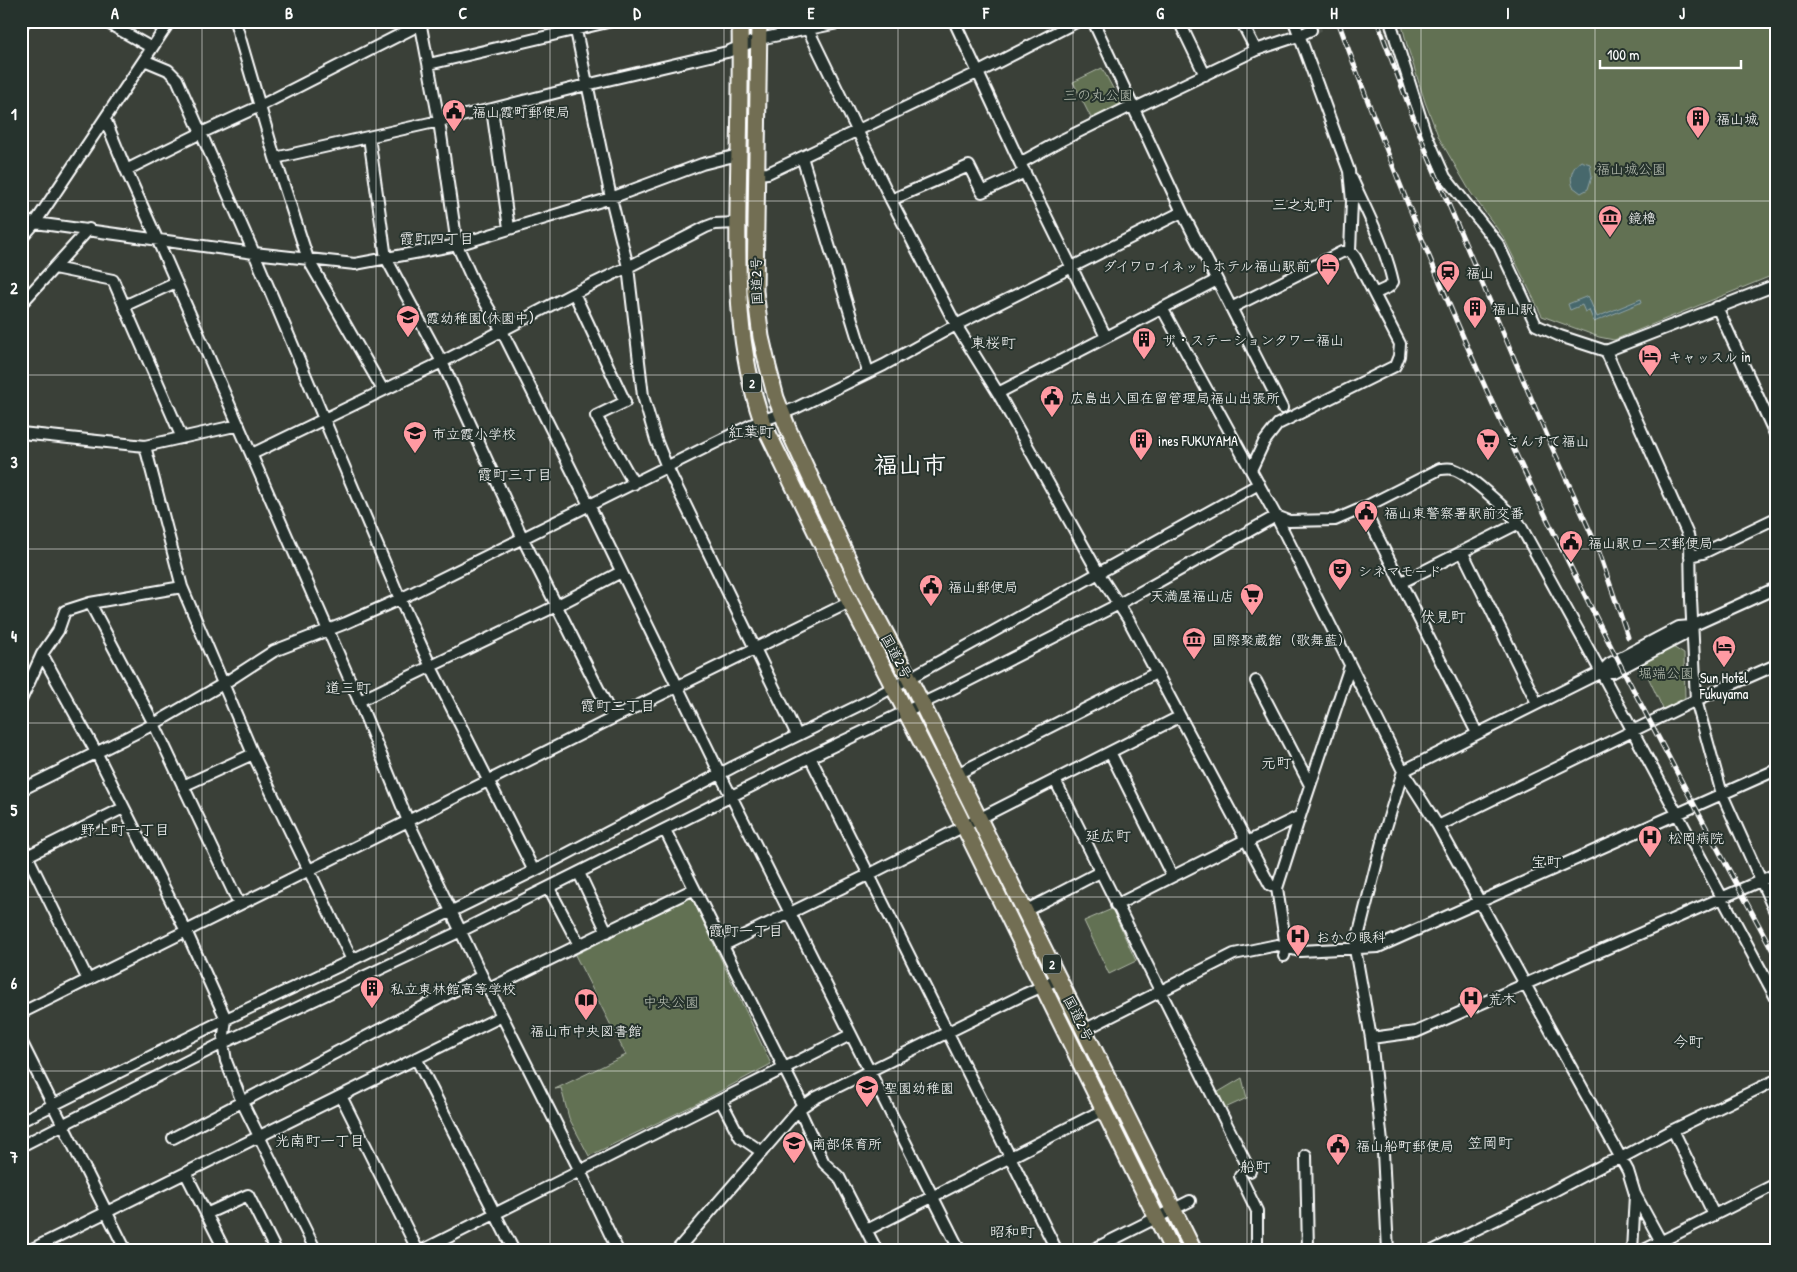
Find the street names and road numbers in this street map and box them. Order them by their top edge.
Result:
street label: 国道2号 [746,256,766,306]
road number: 2 [743,373,761,392]
street label: 国道2号 [877,630,917,682]
road number: 2 [1043,954,1061,974]
street label: 国道2号 [1060,992,1098,1044]

